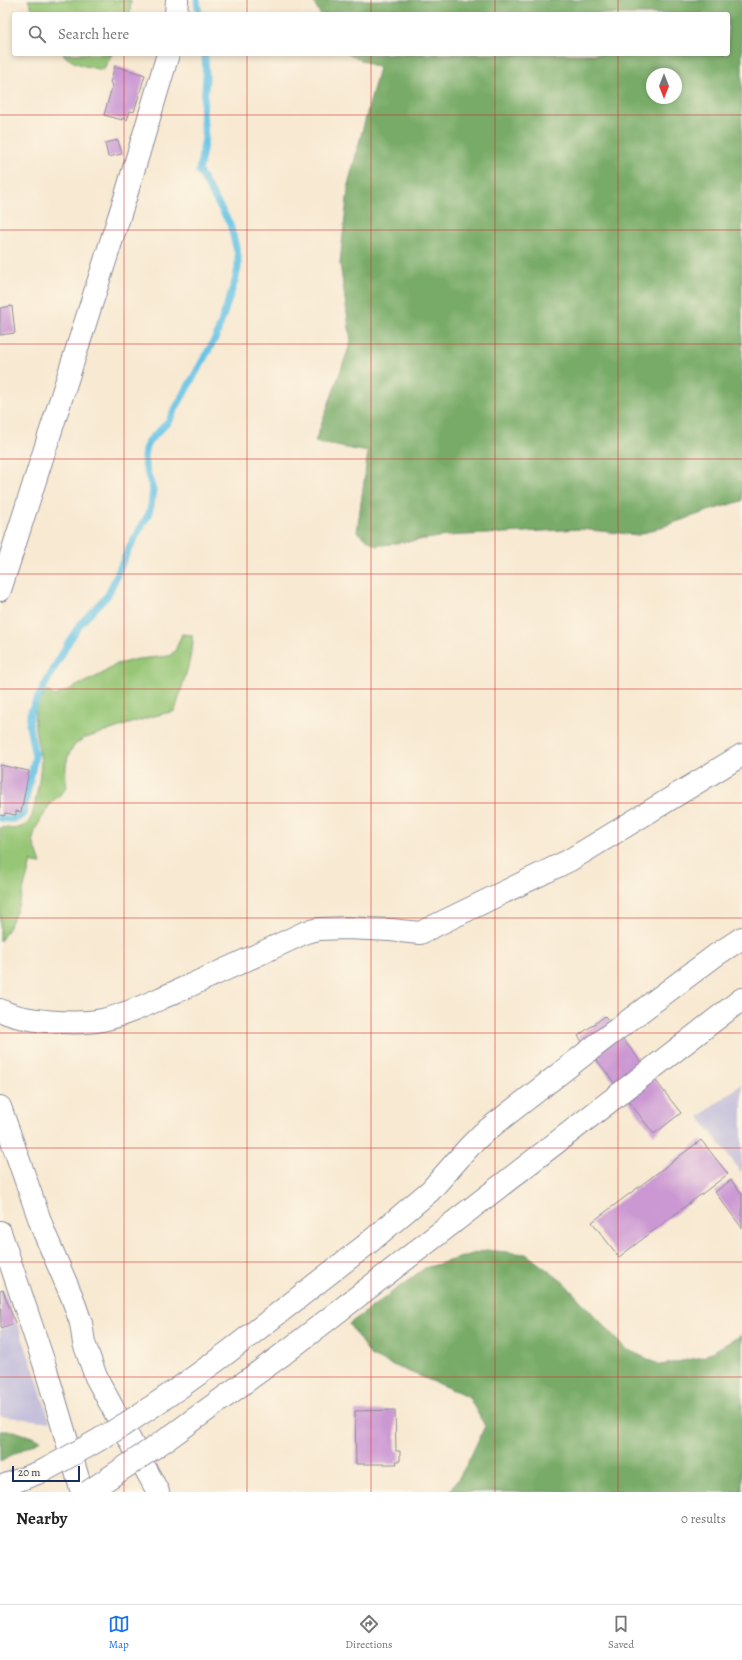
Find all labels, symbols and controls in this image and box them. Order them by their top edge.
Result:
search box [12,12,730,56]
icon: search [26,23,48,45]
text: Search here [58,24,129,44]
north arrow [646,68,682,104]
scale bar [12,1464,80,1483]
text: 20 m [18,1465,40,1480]
text: Nearby [16,1507,67,1530]
text: 0 results [681,1510,726,1527]
tab: Map [108,1613,130,1652]
tab: Directions [345,1613,393,1652]
tab: Saved [608,1613,634,1652]

